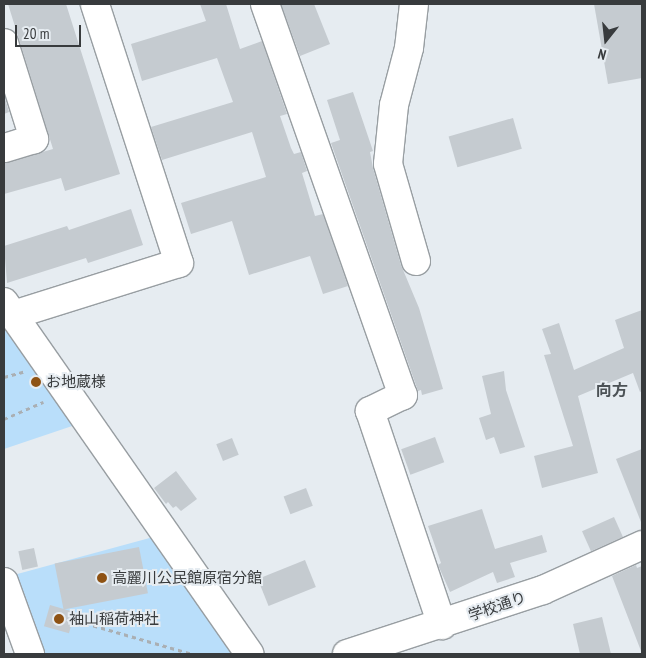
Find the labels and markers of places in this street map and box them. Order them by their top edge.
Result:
place label: お地蔵様 [46,373,106,391]
marker: お地蔵様 [30,376,42,388]
place label: 高麗川公民館原宿分館 [112,569,262,587]
marker: 高麗川公民館原宿分館 [96,572,108,584]
place label: 袖山稲荷神社 [69,610,159,628]
marker: 袖山稲荷神社 [53,613,65,625]

